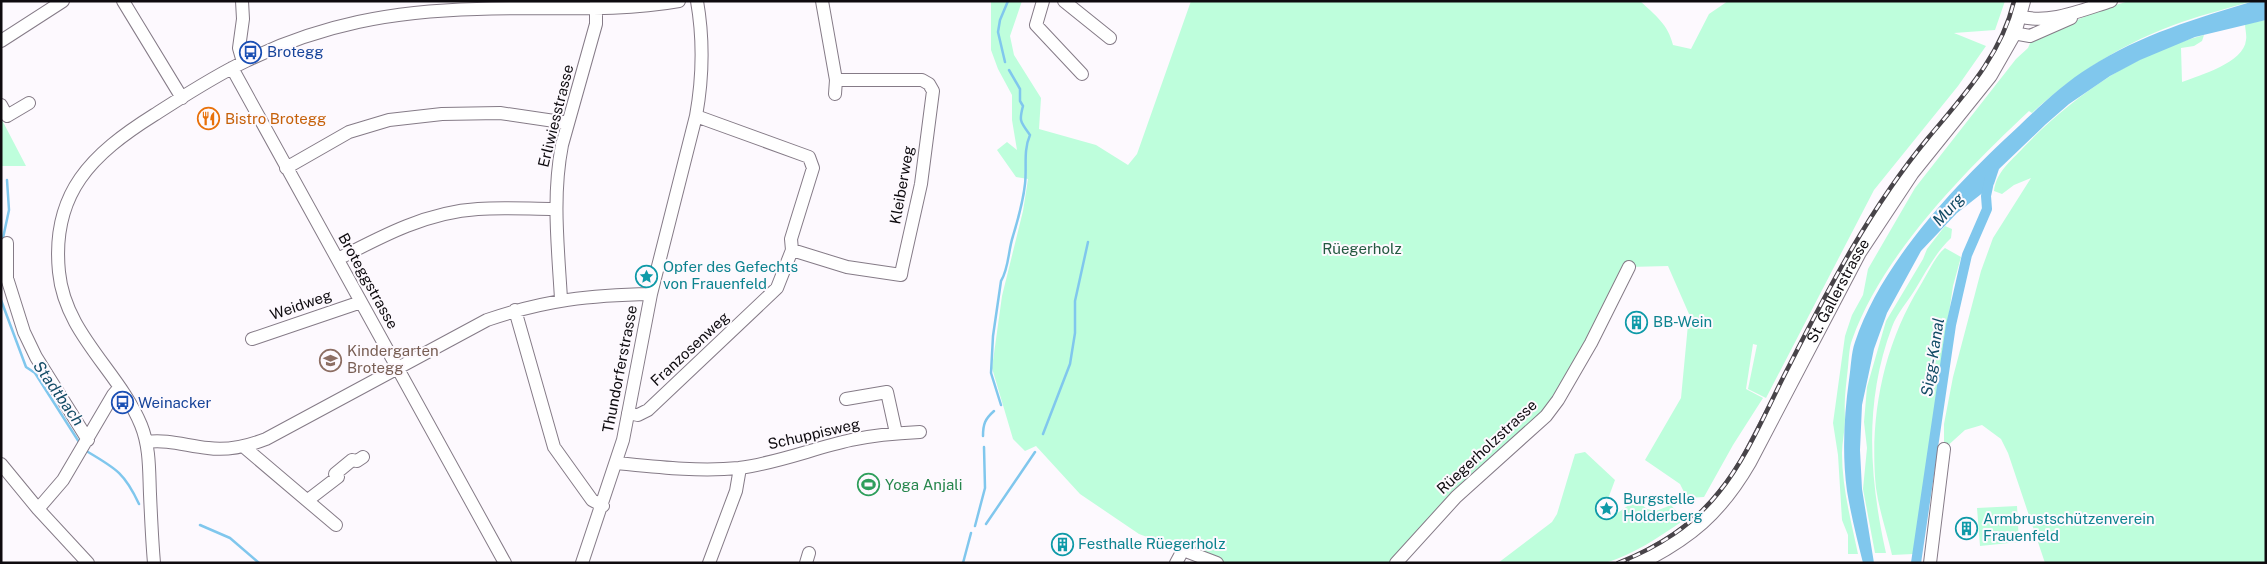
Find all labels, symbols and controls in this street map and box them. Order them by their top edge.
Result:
bus stop icon: Brotegg [239,40,263,64]
place label: Brotegg [267,43,324,60]
street label: Erliwiesstrasse [535,63,577,169]
restaurant icon: Bistro Brotegg [197,107,221,131]
place label: Bistro Brotegg [225,110,326,127]
street label: Kleiberweg [886,144,917,226]
water label: Murg [1928,189,1969,230]
street label: Broteggstrasse [335,230,402,332]
street label: St. Gallerstrasse [1803,235,1872,346]
park label: Rüegerholz [1322,240,1402,257]
place label: Opfer des Gefechts von Frauenfeld [663,258,798,292]
place icon: Opfer des Gefechts von Frauenfeld [635,264,659,288]
street label: Weidweg [268,286,334,323]
street label: Thundorferstrasse [599,304,640,434]
street label: Franzosenweg [647,308,732,389]
building icon: BB-Wein [1625,310,1649,334]
place label: BB-Wein [1653,313,1712,330]
water label: Sigg-Kanal [1917,316,1948,398]
place label: Kindergarten Brotegg [347,342,439,376]
school or university icon: Kindergarten Brotegg [319,348,343,372]
water label: Stadtbach [29,357,88,429]
bus stop icon: Weinacker [110,391,134,415]
place label: Weinacker [138,394,211,411]
street label: Rüegerholzstrasse [1433,396,1540,497]
street label: Schuppisweg [766,415,862,452]
sports icon: Yoga Anjali [857,473,881,497]
place label: Yoga Anjali [885,476,962,493]
place label: Burgstelle Holderberg [1623,490,1703,524]
place icon: Burgstelle Holderberg [1595,496,1619,520]
place label: Armbrustschützenverein Frauenfeld [1983,510,2155,544]
building icon: Armbrustschützenverein Frauenfeld [1955,516,1979,540]
building icon: Festhalle Rüegerholz [1050,532,1074,556]
place label: Festhalle Rüegerholz [1078,535,1225,552]

